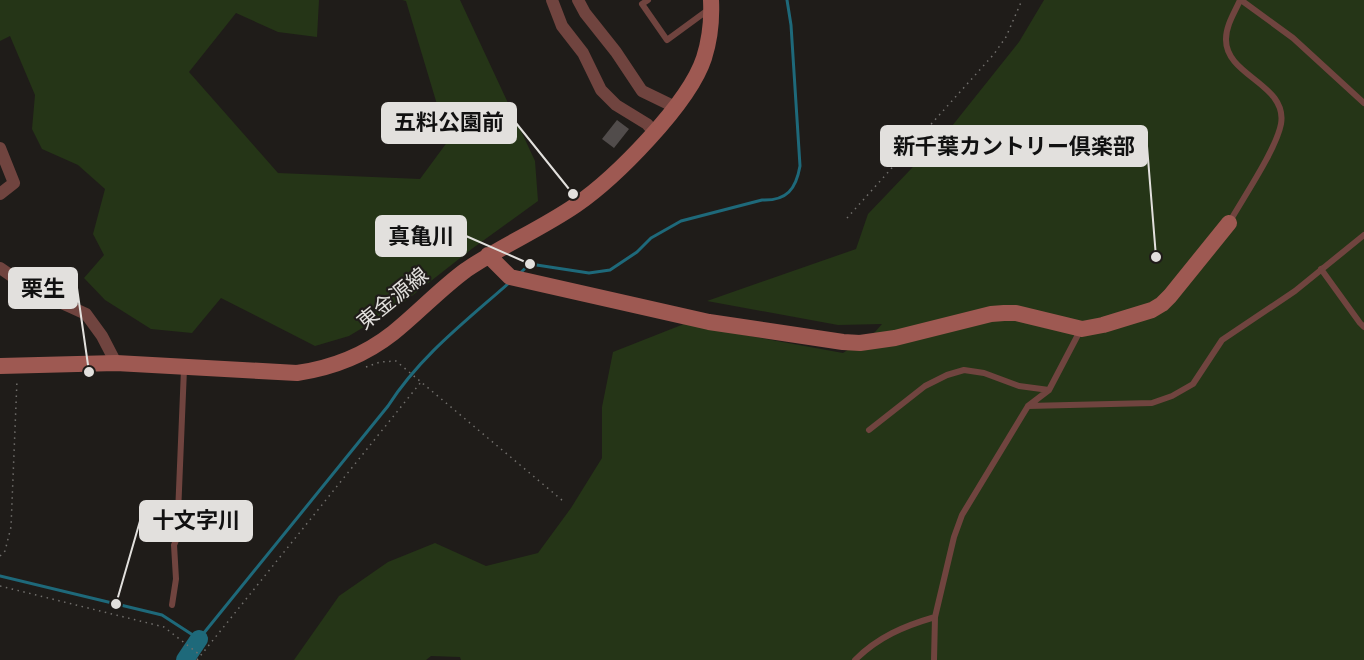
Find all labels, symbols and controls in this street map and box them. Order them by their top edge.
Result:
callout: 五料公園前 [382,103,516,143]
text: 五料公園前 [394,110,504,136]
callout: 新千葉カントリー倶楽部 [881,126,1147,166]
text: 新千葉カントリー倶楽部 [893,134,1135,160]
callout: 真亀川 [376,216,466,256]
text: 真亀川 [388,224,454,250]
street label: 東金源線 [352,263,434,335]
callout: 栗生 [9,268,77,308]
text: 栗生 [21,276,65,302]
callout: 十文字川 [140,501,252,541]
text: 十文字川 [152,508,240,534]

